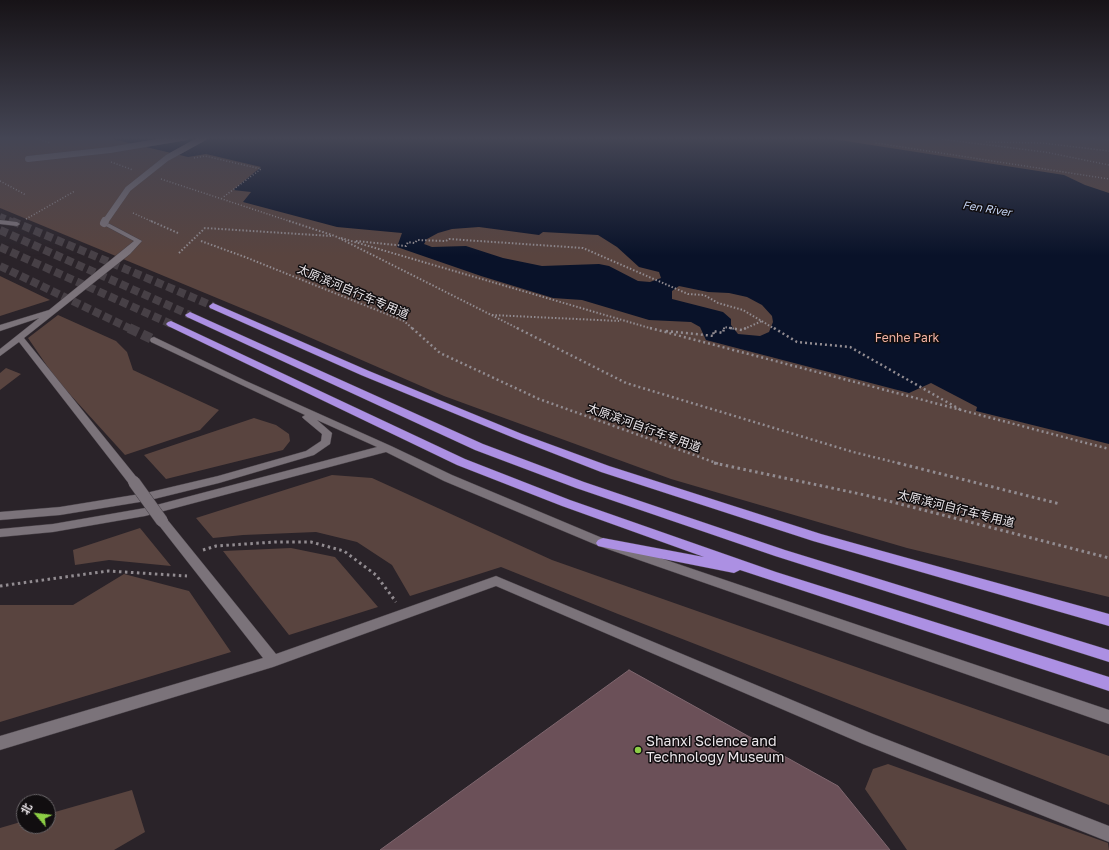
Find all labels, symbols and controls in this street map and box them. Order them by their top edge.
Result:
water label: Fen River [962,199,1012,219]
street label: 太原滨河自行车专用道 [295,262,411,322]
park label: Fenhe Park [875,331,939,345]
street label: 太原滨河自行车专用道 [585,401,703,455]
street label: 太原滨河自行车专用道 [896,487,1016,531]
place label: Shanxi Science and Technology Museum [646,734,784,766]
marker: Shanxi Science and Technology Museum [633,745,643,755]
north arrow [16,794,56,834]
text: 北 [18,801,34,817]

